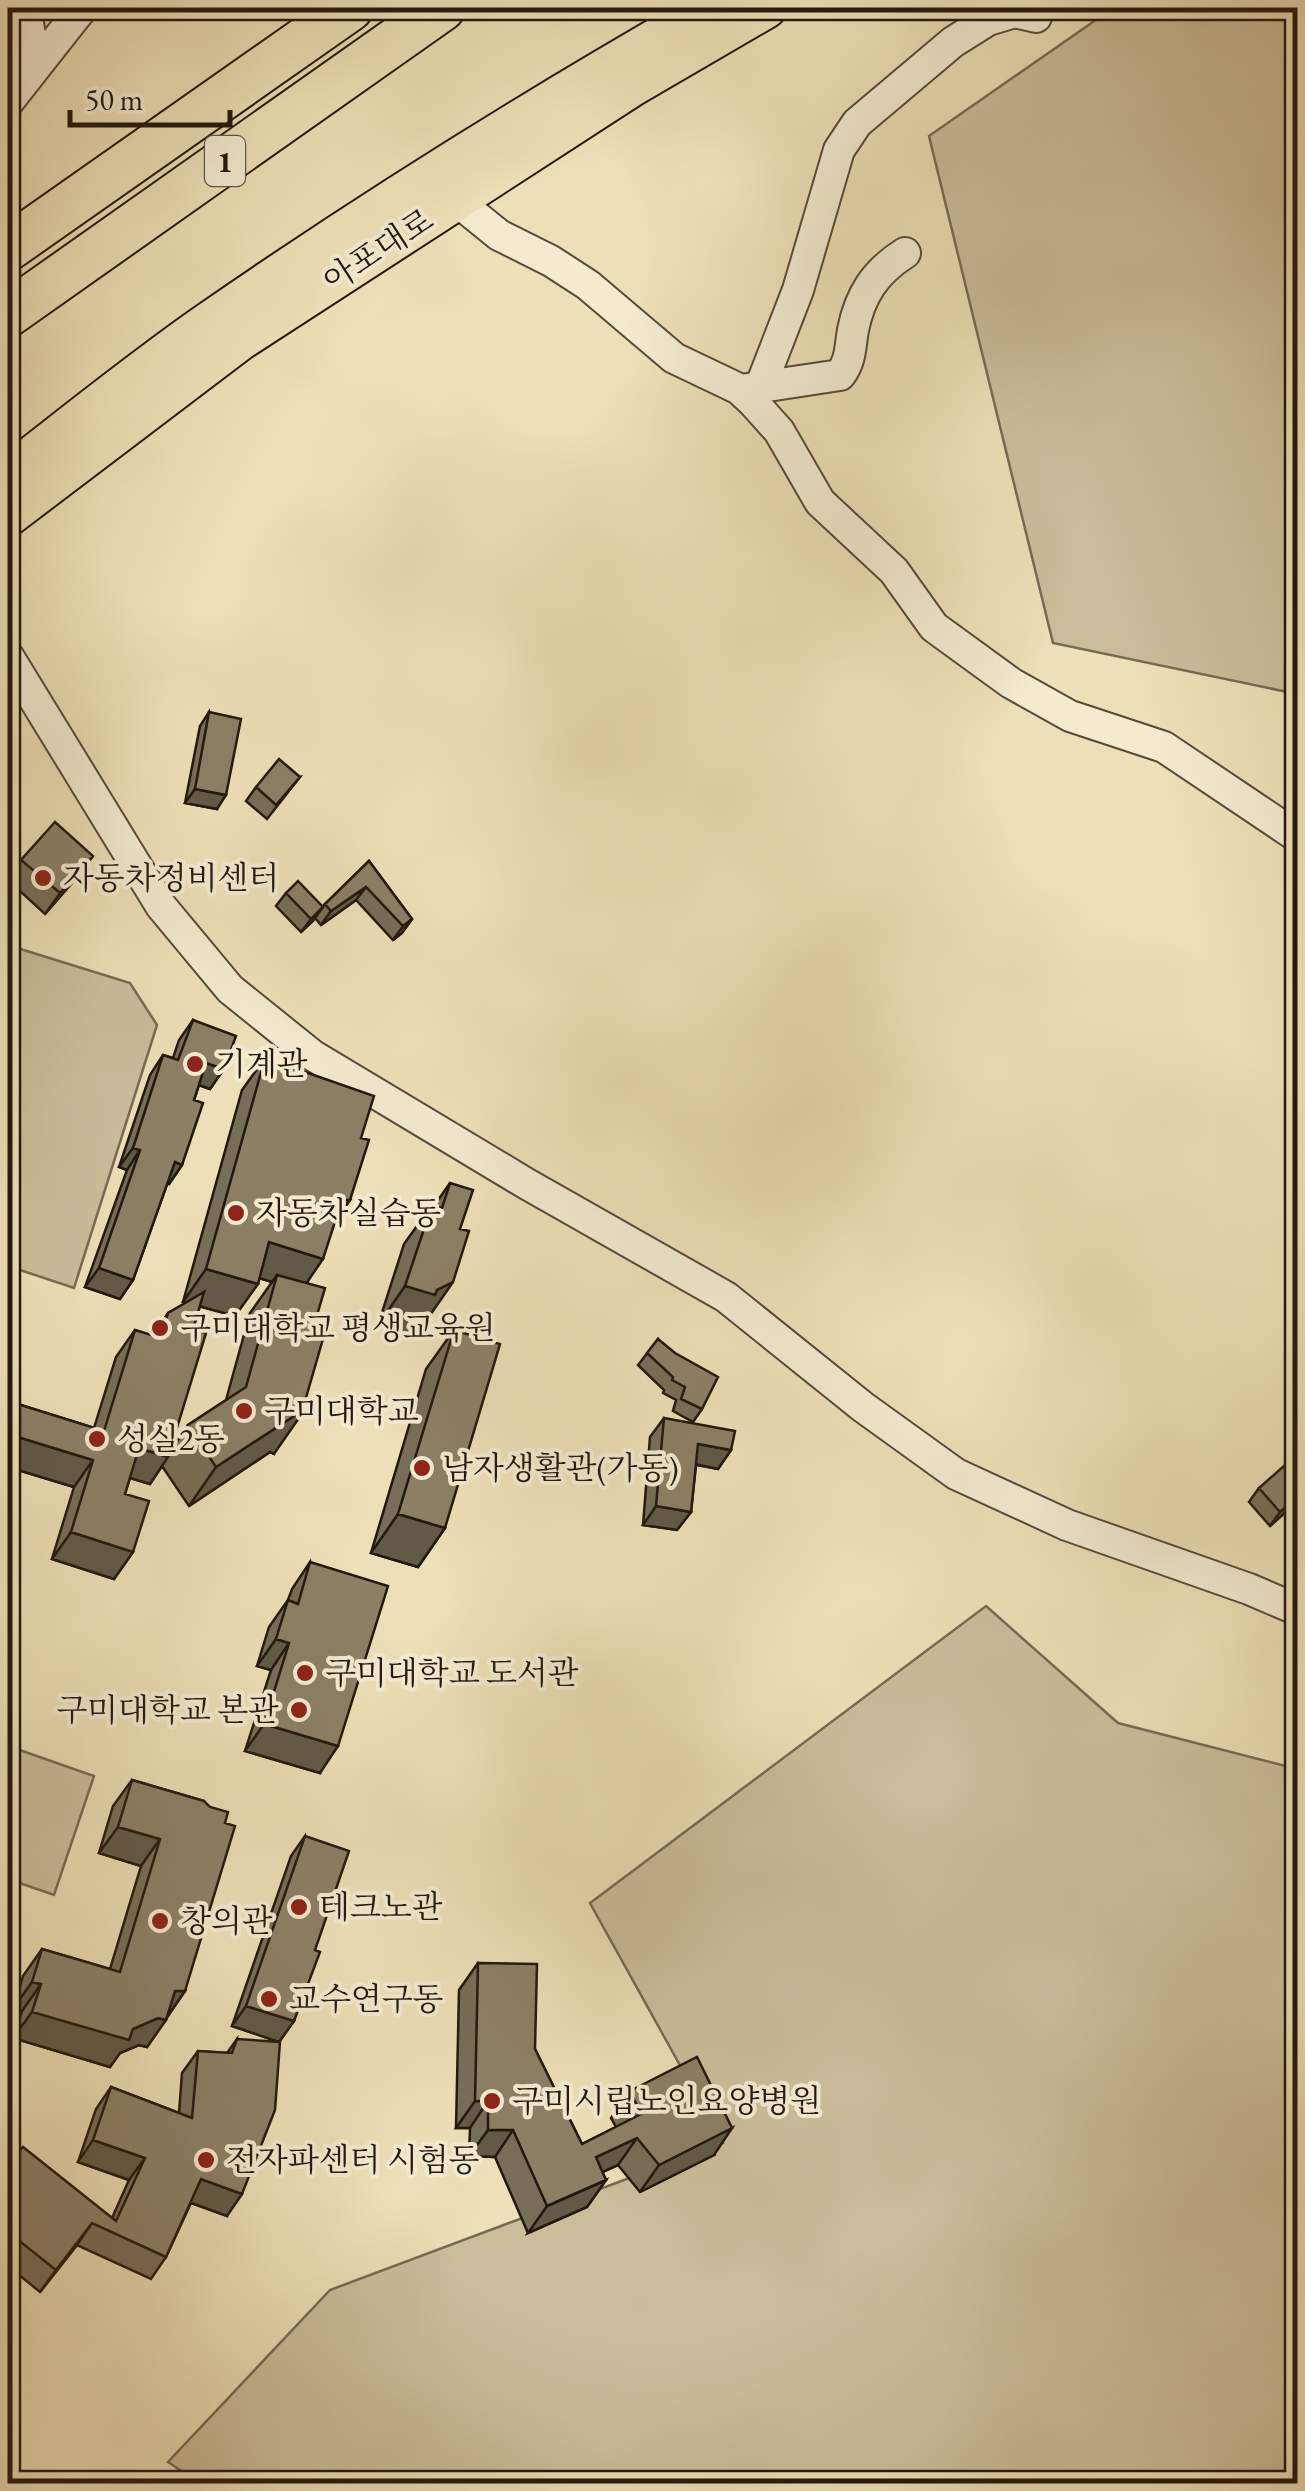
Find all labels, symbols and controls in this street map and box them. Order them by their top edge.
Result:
scale bar [70,65,230,127]
text: 50 m [85,80,143,119]
road number: 1 [205,136,245,186]
street label: 아포대로 [315,199,441,301]
place label: 자동차정비센터 [63,857,279,899]
marker: 자동차정비센터 [32,867,54,889]
place label: 기계관 [215,1043,308,1085]
marker: 기계관 [184,1053,206,1075]
place label: 자동차실습동 [256,1192,441,1234]
marker: 자동차실습동 [225,1202,247,1224]
place label: 구미대학교 평생교육원 [180,1307,496,1349]
marker: 구미대학교 평생교육원 [149,1317,171,1339]
place label: 구미대학교 [264,1390,419,1432]
marker: 구미대학교 [233,1400,255,1422]
place label: 성실2동 [117,1418,225,1460]
marker: 성실2동 [86,1428,108,1450]
place label: 남자생활관(가동) [442,1447,679,1489]
marker: 남자생활관(가동) [411,1457,433,1479]
place label: 구미대학교 도서관 [325,1652,579,1694]
marker: 구미대학교 도서관 [294,1662,316,1684]
place label: 구미대학교 본관 [56,1689,279,1731]
marker: 구미대학교 본관 [288,1699,310,1721]
place label: 테크노관 [319,1886,443,1928]
marker: 테크노관 [288,1896,310,1918]
place label: 창의관 [180,1900,273,1942]
marker: 창의관 [149,1910,171,1932]
place label: 교수연구동 [289,1978,444,2020]
marker: 교수연구동 [258,1988,280,2010]
place label: 구미시립노인요양병원 [512,2080,821,2122]
marker: 구미시립노인요양병원 [481,2090,503,2112]
place label: 전자파센터 시험동 [226,2139,480,2181]
marker: 전자파센터 시험동 [195,2149,217,2171]

